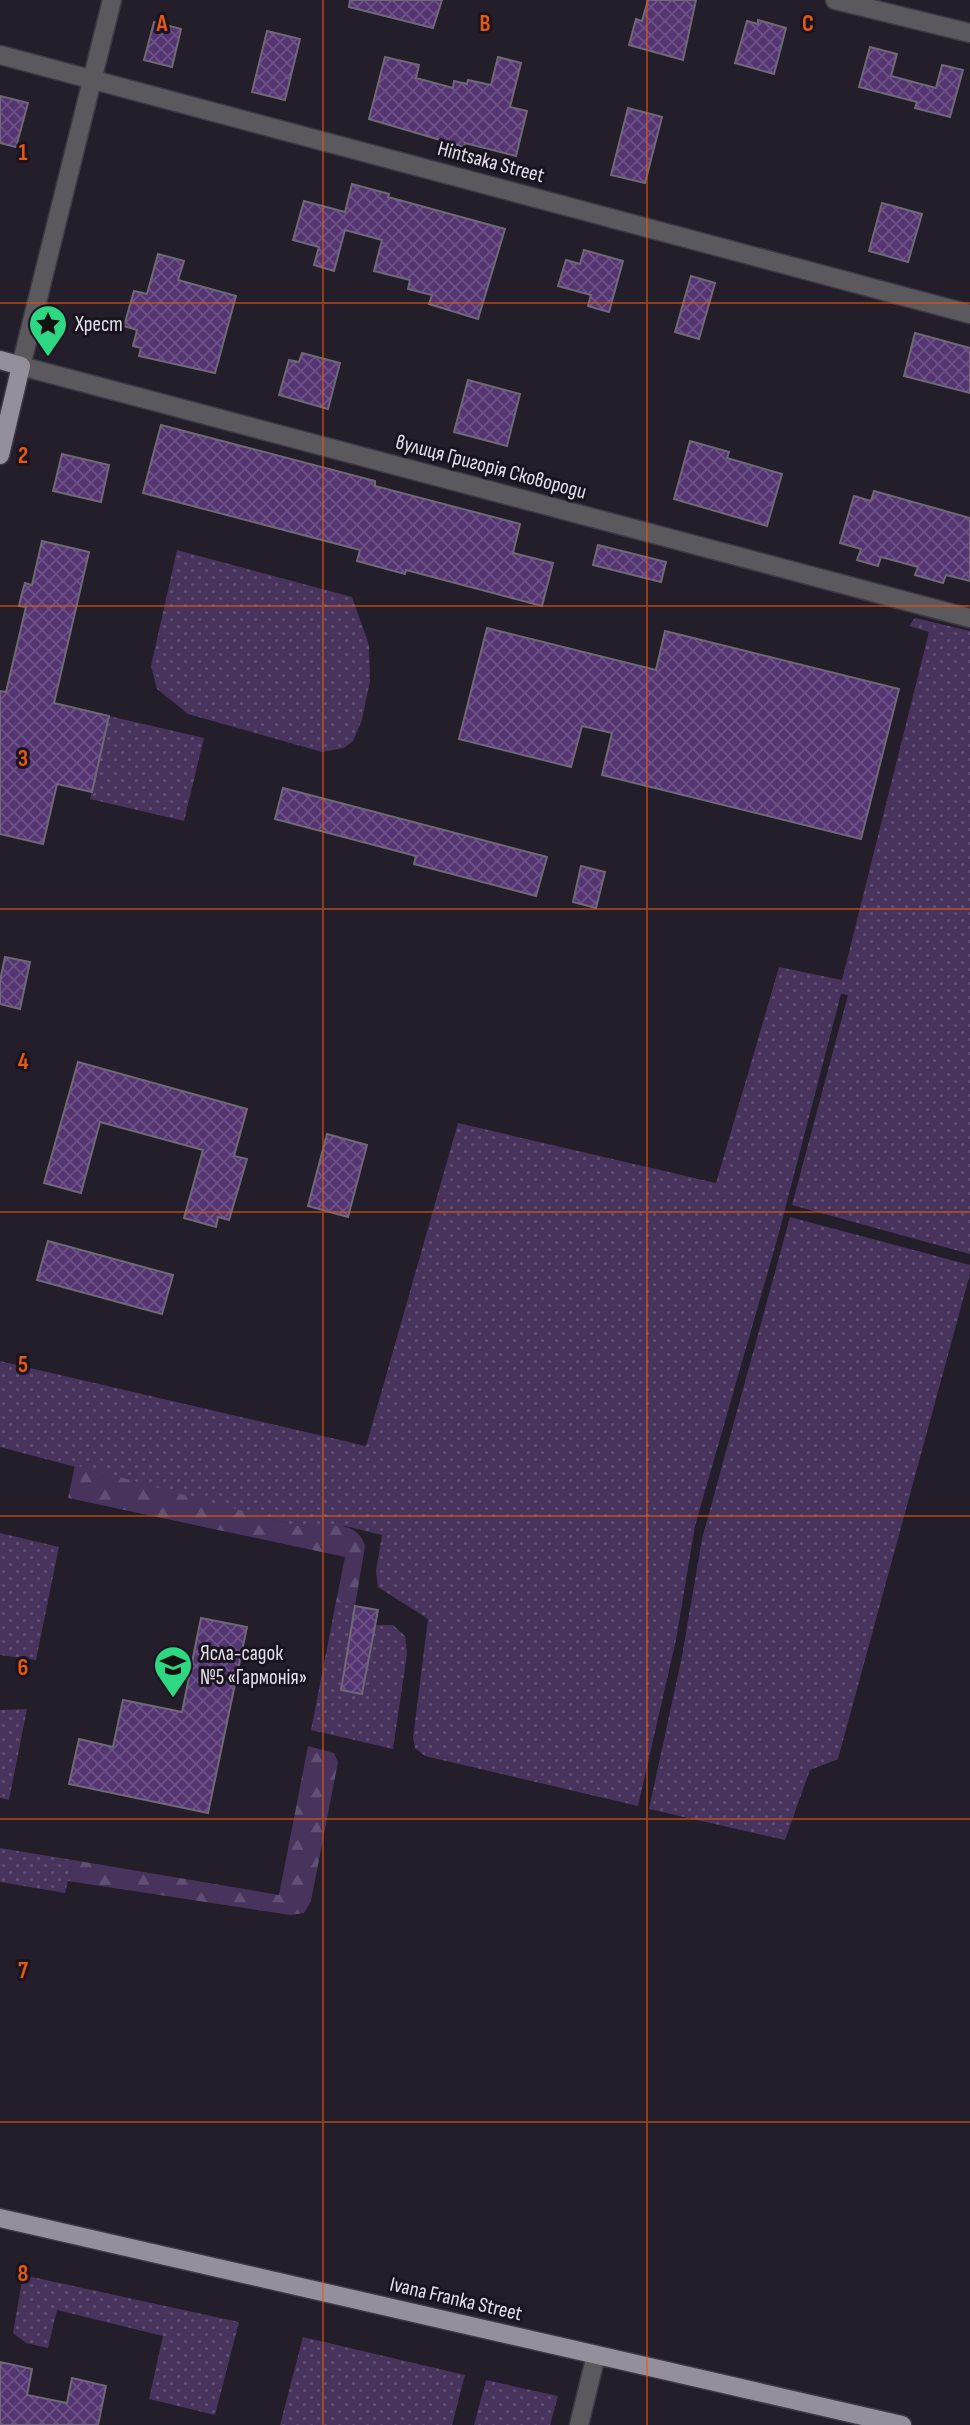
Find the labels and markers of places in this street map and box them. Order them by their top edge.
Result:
place icon: Хрест [27,303,69,358]
place label: Хрест [74,312,123,337]
place label: Ясла-садок №5 «Гармонія» [200,1641,307,1690]
school or university icon: Ясла-садок №5 «Гармонія» [152,1644,194,1699]

